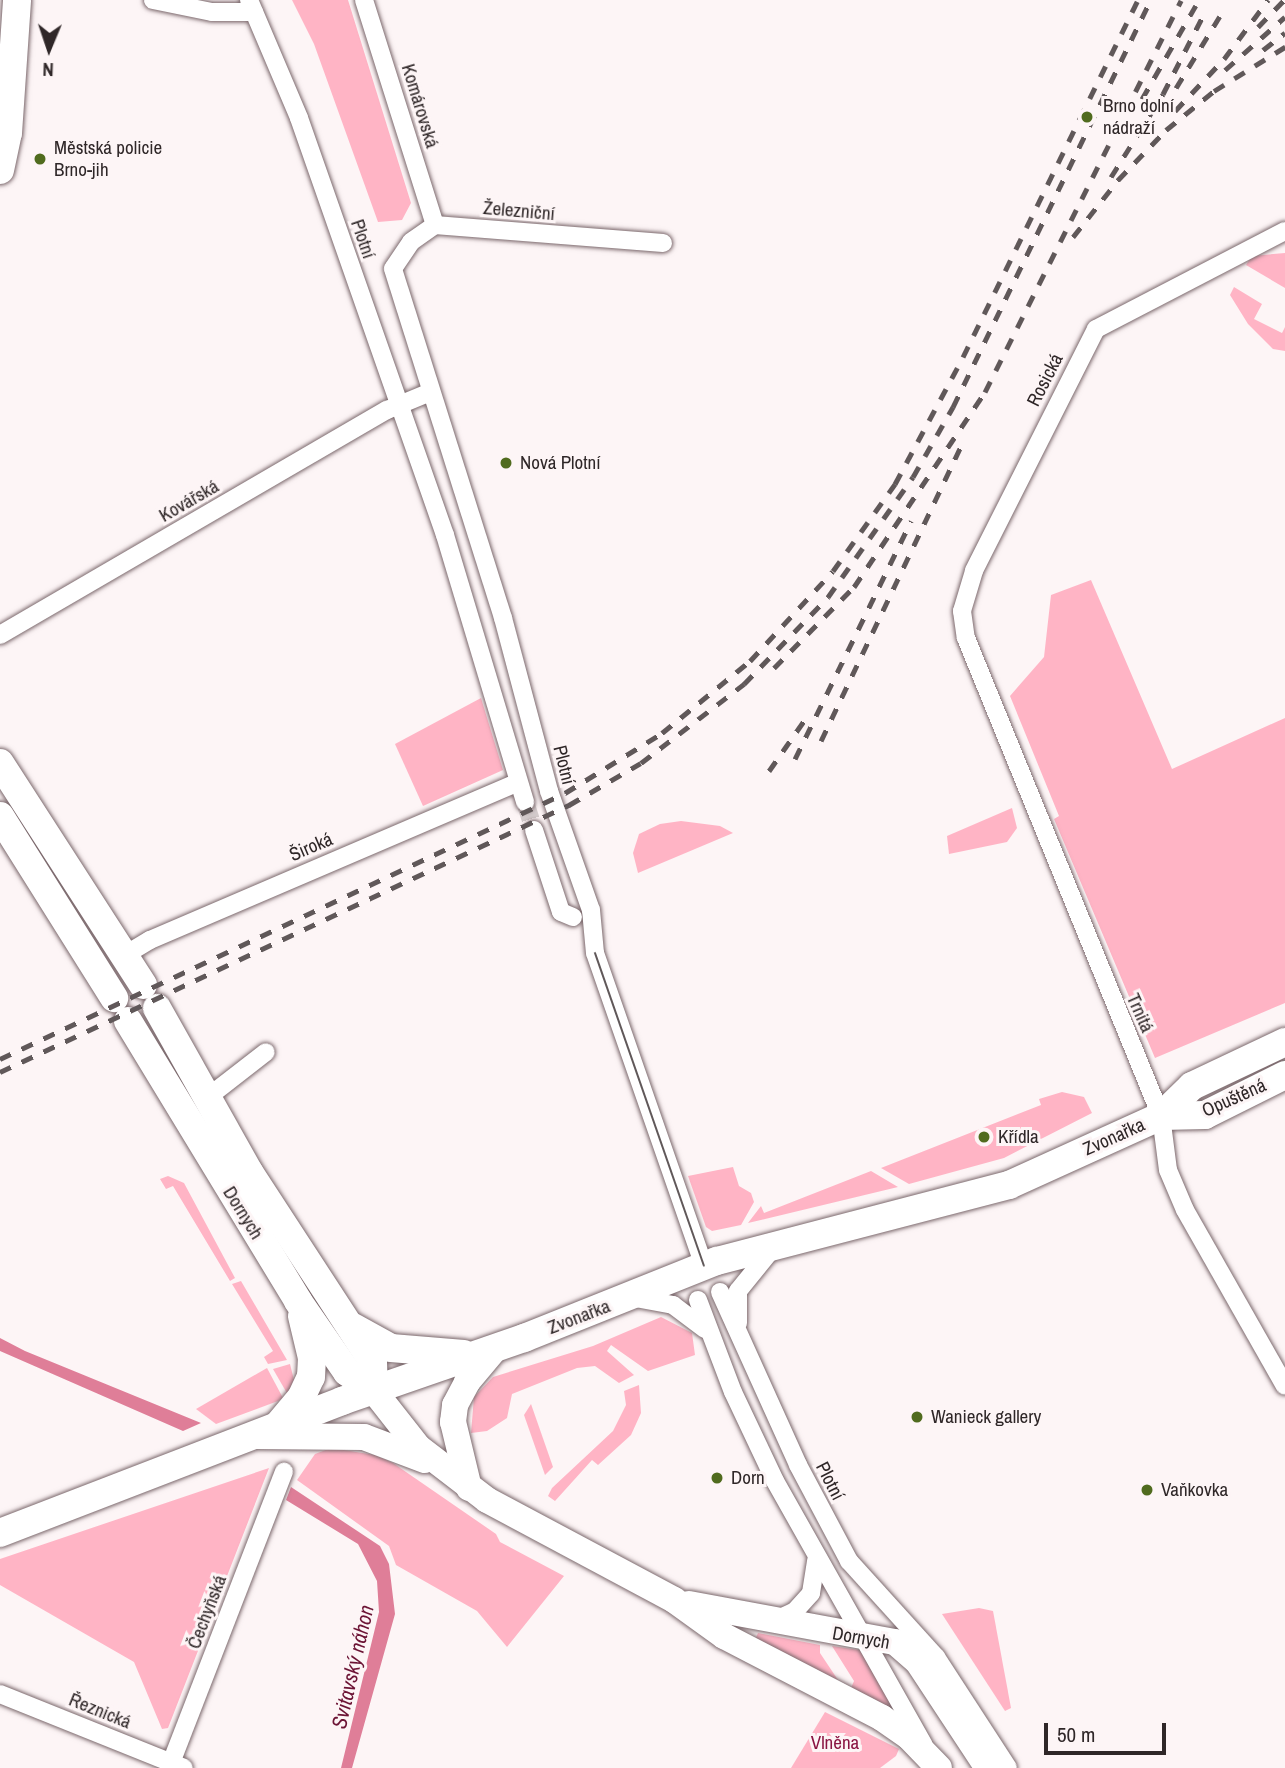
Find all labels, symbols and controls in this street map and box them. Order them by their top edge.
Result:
north arrow [14,14,84,84]
text: N [42,57,54,83]
street label: Komárovská [396,61,444,151]
place label: Brno dolní nádraží [1103,95,1174,139]
marker: Brno dolní nádraží [1077,107,1097,127]
place label: Městská policie Brno-jih [54,137,162,181]
marker: Městská policie Brno-jih [32,151,48,167]
street label: Železniční [482,197,556,225]
street label: Plotní [346,216,380,262]
street label: Rosická [1022,350,1068,410]
place label: Nová Plotní [520,452,601,474]
marker: Nová Plotní [498,455,514,471]
street label: Kovářská [155,475,223,527]
street label: Plotní [548,743,580,787]
street label: Široká [286,828,336,866]
street label: Trnitá [1121,990,1159,1036]
street label: Opuštěná [1199,1074,1269,1122]
street label: Zvonařka [1080,1113,1148,1161]
place label: Křídla [998,1126,1039,1148]
marker: Křídla [976,1129,992,1145]
street label: Dornych [218,1182,268,1244]
street label: Zvonařka [545,1295,613,1339]
place label: Wanieck gallery [931,1406,1041,1428]
marker: Wanieck gallery [909,1409,925,1425]
street label: Plotní [811,1458,849,1504]
place label: Dorn [731,1467,765,1489]
marker: Dorn [709,1470,725,1486]
place label: Vaňkovka [1161,1479,1228,1501]
marker: Vaňkovka [1139,1482,1155,1498]
street label: Čechyňská [183,1572,231,1652]
water label: Svitavský náhon [327,1603,379,1731]
street label: Dornych [830,1622,892,1654]
street label: Řeznická [66,1688,134,1734]
scale bar [1047,1708,1170,1752]
text: 50 m [1057,1720,1095,1749]
park label: Vlněna [811,1732,859,1754]

